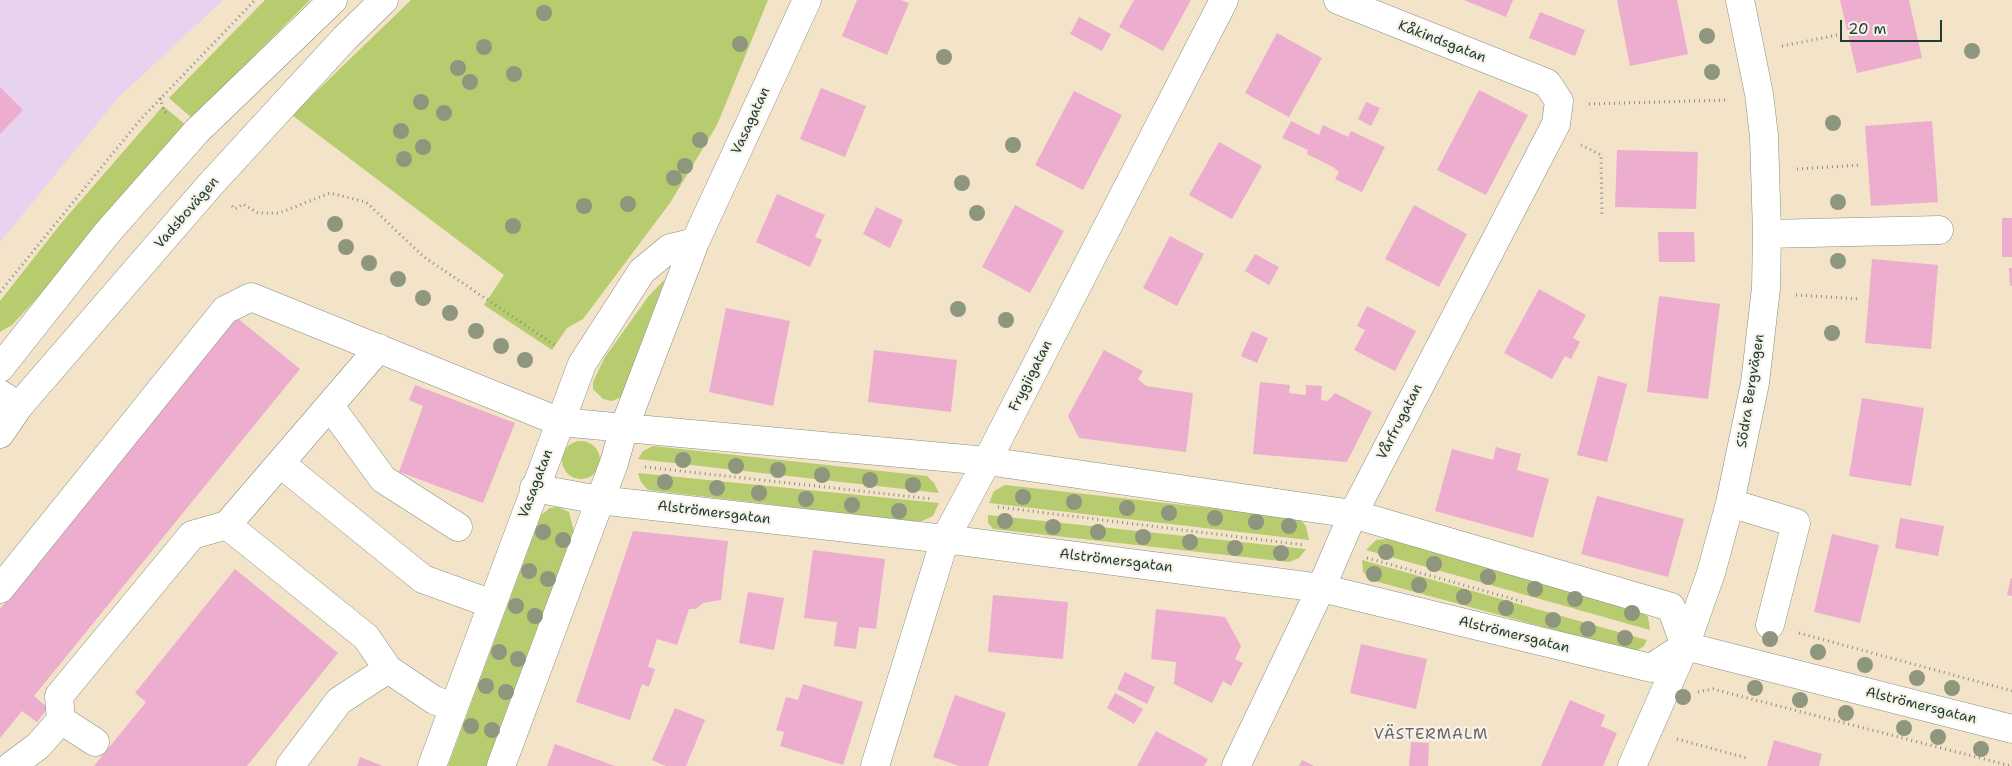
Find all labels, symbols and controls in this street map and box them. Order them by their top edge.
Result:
scale bar [1842,10,1944,42]
street label: Kåkindsgatan [1396,17,1488,67]
text: 20 m [1848,19,1887,39]
street label: Vasagatan [728,85,774,157]
street label: Vadsbovägen [151,174,223,252]
street label: Södra Bergvägen [1734,333,1768,449]
street label: Frygiigatan [1006,338,1056,414]
street label: Vårfrugatan [1374,381,1426,463]
street label: Vasagatan [515,447,557,521]
street label: Alströmersgatan [657,498,771,528]
street label: Alströmersgatan [1059,546,1173,576]
street label: Alströmersgatan [1457,613,1571,657]
street label: Alströmersgatan [1864,684,1978,728]
district label: VÄSTERMALM [1372,726,1490,744]

